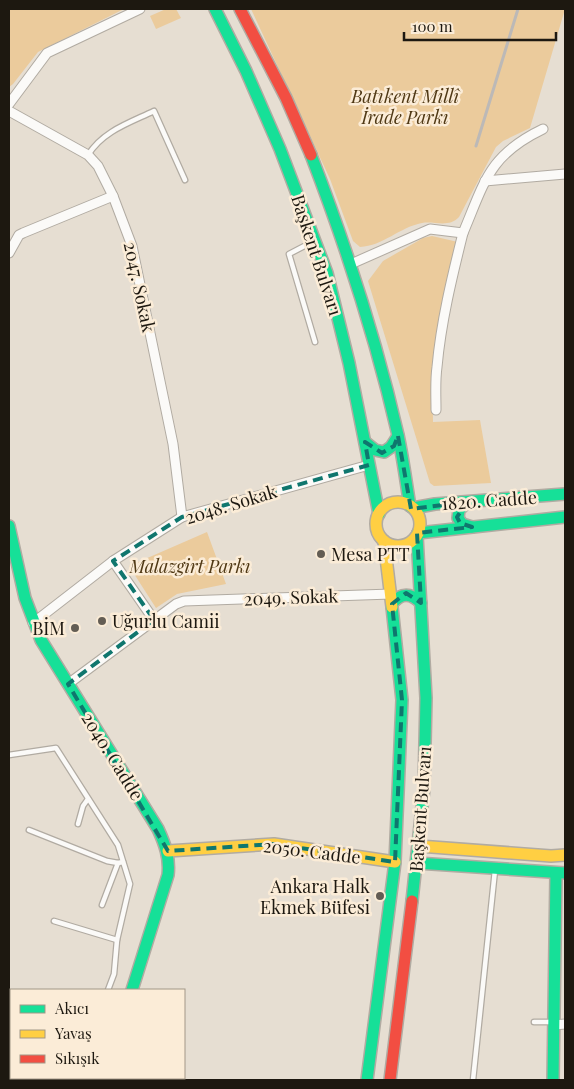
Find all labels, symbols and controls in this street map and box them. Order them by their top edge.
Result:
scale bar [404,10,556,42]
text: 100 m [412,16,453,36]
park label: Batıkent Millî İrade Parkı [350,84,460,129]
street label: Başkent Bulvarı [286,191,348,319]
street label: 2047. Sokak [119,240,161,334]
street label: 2048. Sokak [182,479,280,529]
street label: 1820. Cadde [440,485,538,515]
place label: Mesa PTT [331,542,410,566]
marker: Mesa PTT [315,548,327,560]
park label: Malazgirt Parkı [129,554,250,578]
street label: 2049. Sokak [243,583,339,611]
place label: Uğurlu Camii [112,609,219,633]
marker: Uğurlu Camii [96,615,108,627]
place label: BİM [32,616,65,640]
marker: BİM [69,622,81,634]
street label: 2040. Cadde [76,707,150,805]
street label: Başkent Bulvarı [404,745,436,873]
street label: 2050. Cadde [262,833,362,869]
place label: Ankara Halk Ekmek Büfesi [260,874,370,919]
marker: Ankara Halk Ekmek Büfesi [374,890,386,902]
legend [10,989,185,1079]
text: Akıcı [54,998,89,1018]
text: Yavaş [54,1023,92,1043]
text: Sıkışık [55,1048,100,1068]

